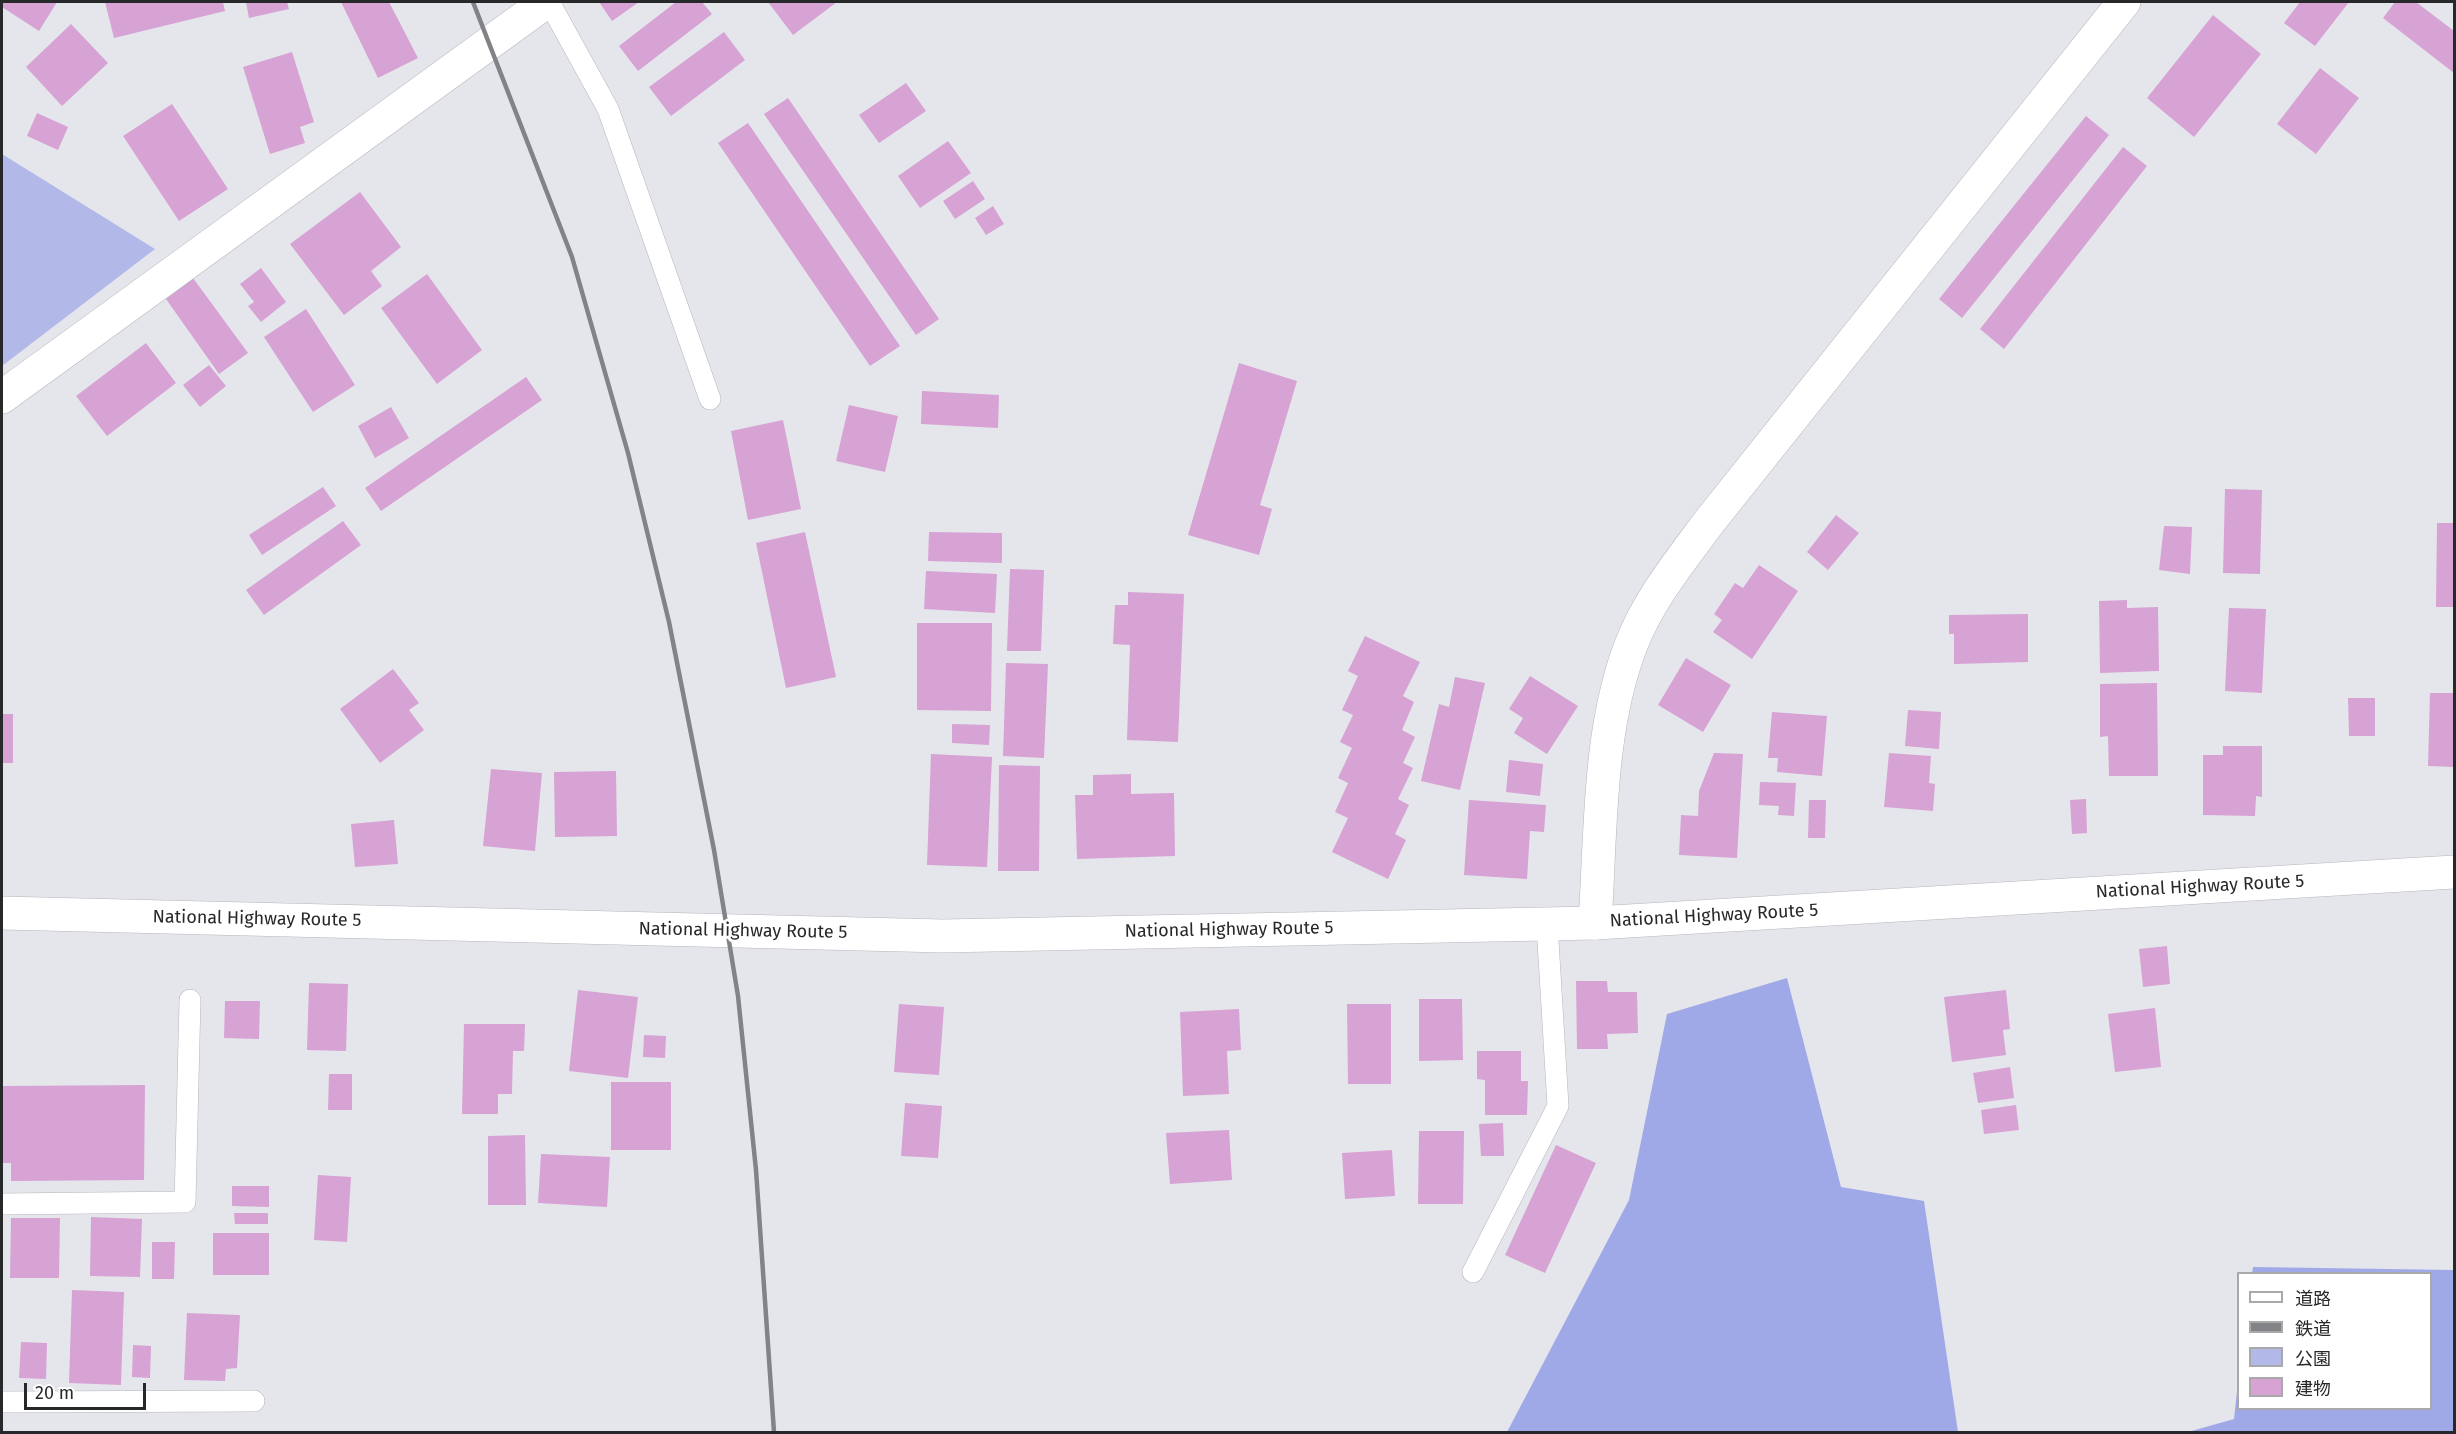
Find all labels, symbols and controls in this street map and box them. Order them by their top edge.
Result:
street label: National Highway Route 5 [2095,871,2305,903]
street label: National Highway Route 5 [1609,900,1819,932]
street label: National Highway Route 5 [152,906,362,932]
street label: National Highway Route 5 [1124,917,1334,943]
street label: National Highway Route 5 [638,918,848,944]
legend [2237,1272,2432,1410]
text: 道路 [2295,1288,2331,1310]
text: 鉄道 [2295,1318,2331,1340]
text: 公園 [2295,1348,2331,1370]
scale bar [27,1371,148,1409]
text: 建物 [2295,1378,2331,1400]
text: 20 m [35,1382,74,1404]

